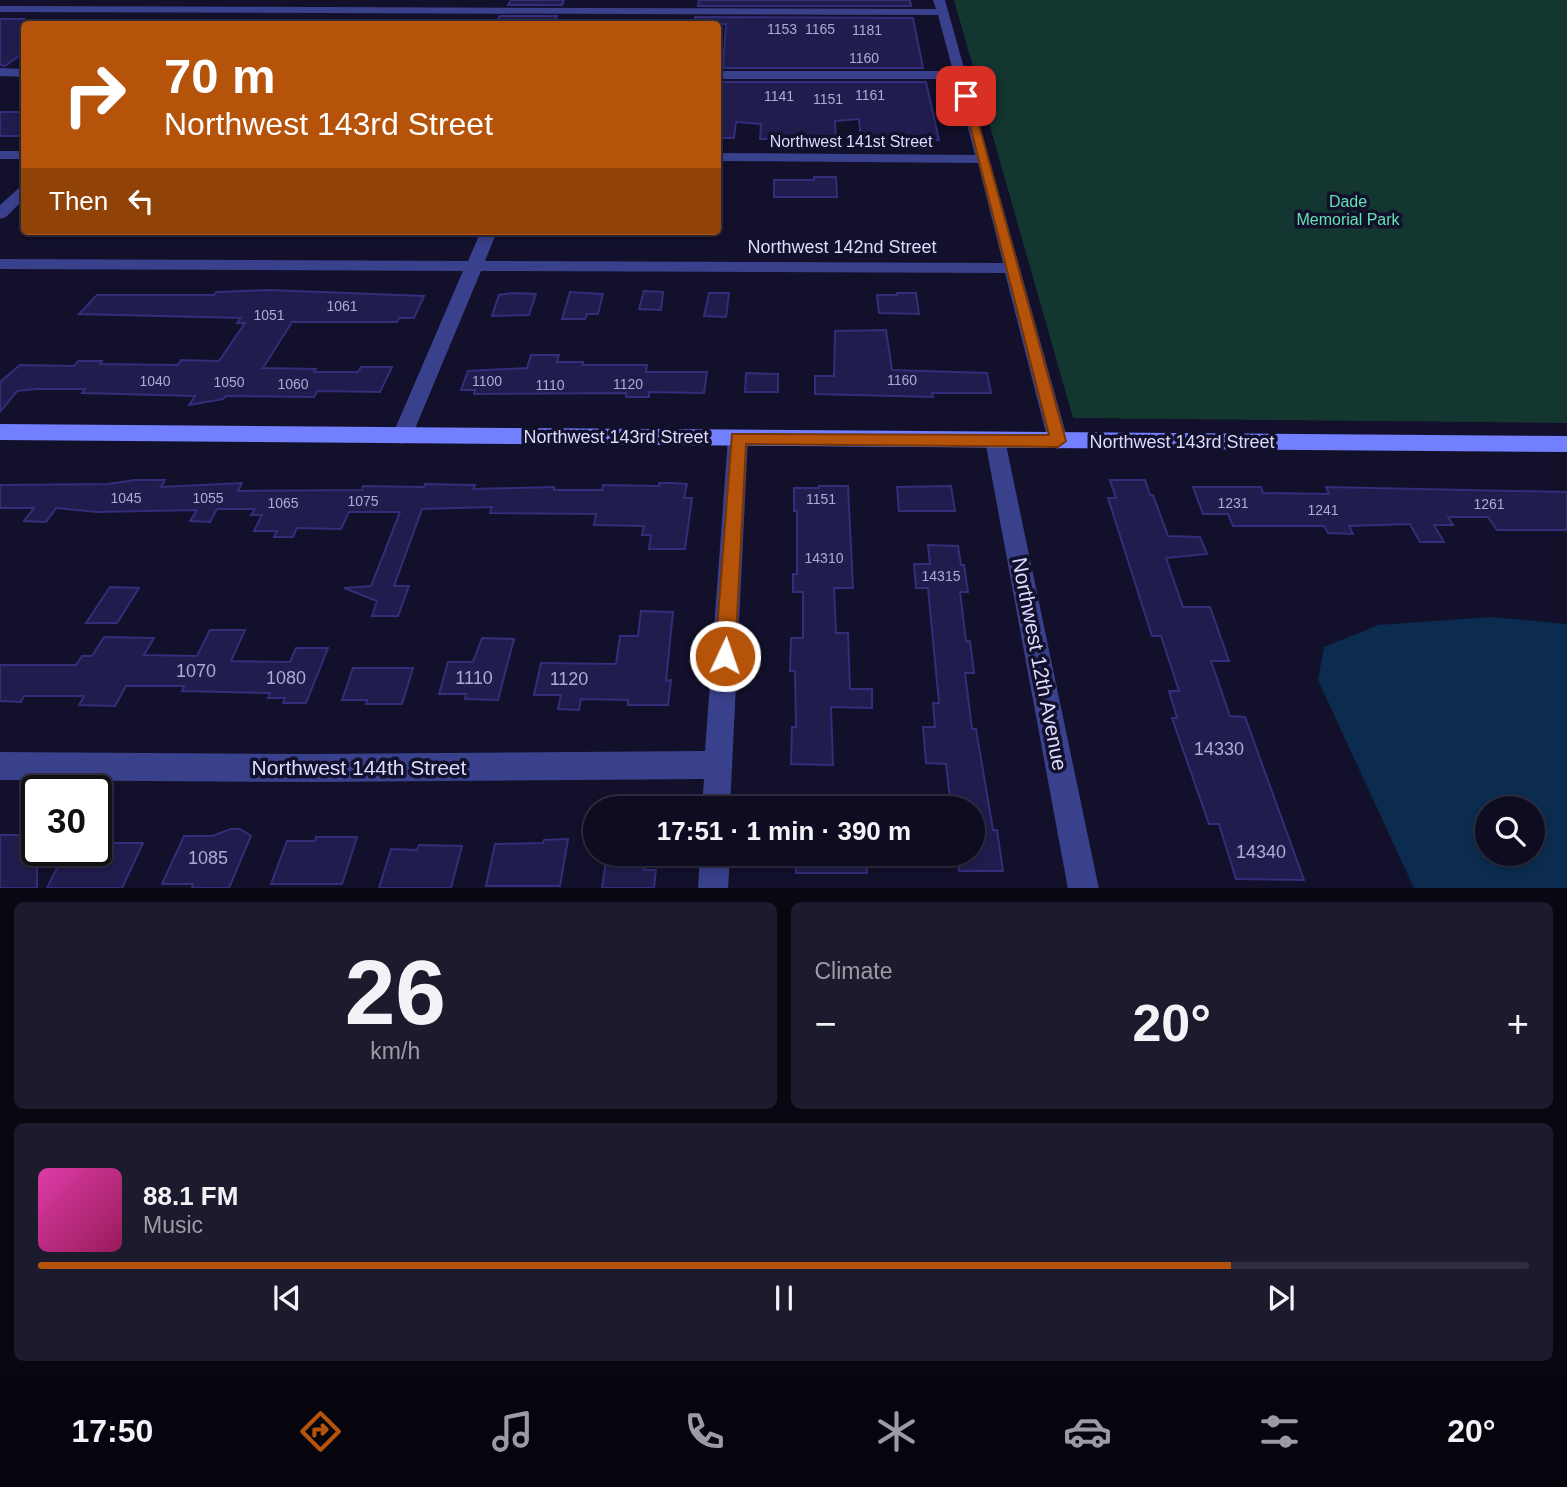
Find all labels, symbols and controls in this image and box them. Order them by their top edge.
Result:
house number: 1153 [767,21,797,37]
house number: 1165 [805,21,835,37]
house number: 1181 [852,22,882,38]
icon: right [49,49,140,140]
text: 70 m [164,49,276,103]
house number: 1160 [849,50,879,66]
pin [936,66,996,126]
icon: arrive [947,77,985,115]
house number: 1161 [855,87,885,103]
house number: 1141 [764,88,794,104]
house number: 1151 [813,91,843,107]
text: Northwest 143rd Street [164,106,493,142]
street label: Northwest 141st Street [770,133,933,150]
icon: left [122,182,160,220]
text: Then [49,186,108,216]
park label: Dade Memorial Park [1296,193,1401,228]
street label: Northwest 142nd Street [747,237,937,257]
house number: 1061 [326,298,358,314]
house number: 1051 [253,307,285,323]
house number: 1160 [887,372,917,388]
house number: 1040 [139,373,171,389]
house number: 1100 [472,373,502,389]
house number: 1050 [213,374,245,390]
house number: 1060 [277,376,309,392]
house number: 1120 [613,376,643,392]
house number: 1110 [535,377,565,393]
street label: Northwest 143rd Street [523,427,709,447]
street label: Northwest 143rd Street [1089,432,1275,452]
house number: 1045 [110,490,142,506]
house number: 1055 [192,490,224,506]
house number: 1151 [806,491,836,507]
house number: 1075 [347,493,379,509]
house number: 1065 [267,495,299,511]
house number: 1231 [1217,495,1249,511]
house number: 1261 [1473,496,1505,512]
house number: 1241 [1307,502,1339,518]
house number: 14310 [805,550,844,566]
street label: Northwest 12th Avenue [1008,555,1072,773]
house number: 14315 [922,568,961,584]
position arrow [688,619,762,693]
house number: 1070 [176,661,216,681]
house number: 1080 [266,668,306,688]
house number: 1110 [455,668,493,688]
house number: 1120 [550,669,588,689]
house number: 14330 [1194,739,1244,759]
street label: Northwest 144th Street [252,756,467,779]
speed limit sign: 30 [21,775,112,866]
map controls [1475,796,1545,866]
button: search [1475,796,1545,866]
text: 17:51 · 1 min · 390 m [657,816,911,846]
house number: 14340 [1236,842,1286,862]
house number: 1085 [188,848,228,868]
text: 26 [345,942,446,1043]
text: Climate [815,958,892,984]
text: 20° [1132,994,1211,1052]
text: − [815,1003,837,1045]
text: + [1507,1003,1529,1045]
text: km/h [370,1038,420,1064]
text: 88.1 FM [143,1181,238,1211]
text: Music [143,1212,203,1238]
icon: previous [268,1279,306,1317]
icon: pause [765,1279,803,1317]
icon: next [1262,1279,1300,1317]
icon: directions [296,1407,345,1456]
icon: music [488,1407,537,1456]
icon: phone [680,1407,729,1456]
icon: climate [872,1407,921,1456]
icon: car [1063,1407,1112,1456]
icon: filters [1255,1407,1304,1456]
text: 17:50 [71,1413,153,1449]
text: 20° [1447,1413,1496,1449]

